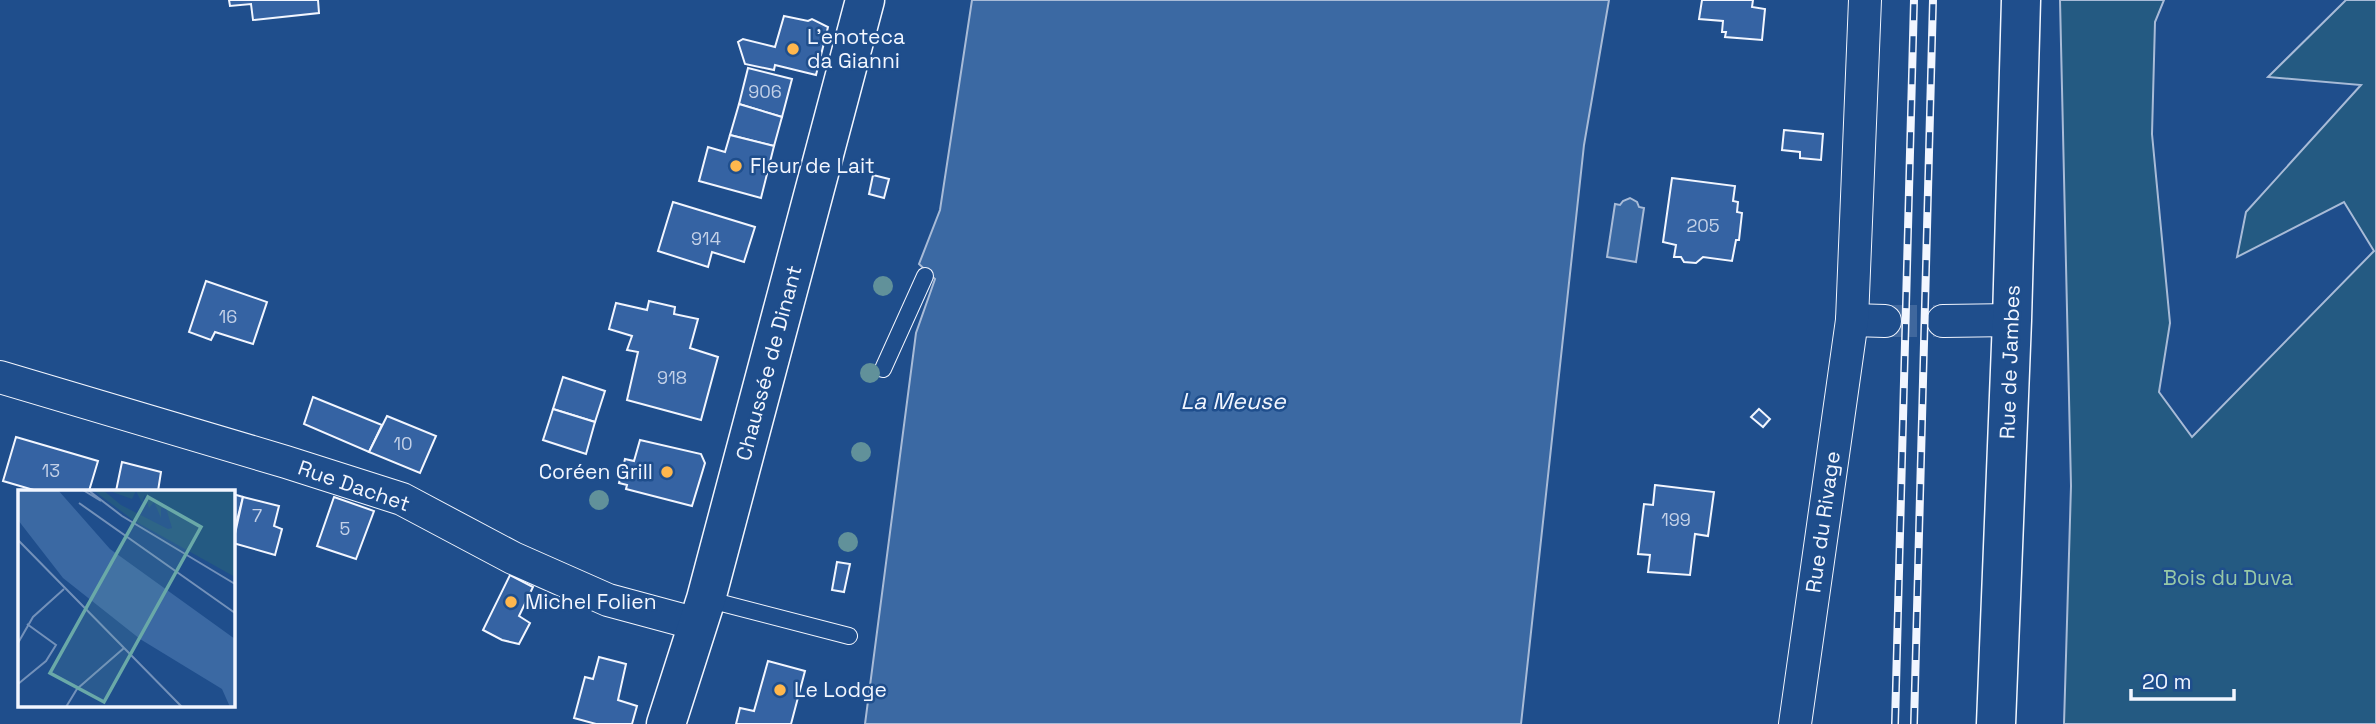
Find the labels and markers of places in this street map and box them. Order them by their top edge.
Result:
place label: L'enoteca da Gianni [807,23,905,74]
marker: L'enoteca da Gianni [785,41,801,57]
place label: Fleur de Lait [750,152,875,179]
marker: Fleur de Lait [728,158,744,174]
place label: Coréen Grill [539,458,653,485]
marker: Coréen Grill [659,464,675,480]
place label: Michel Folien [525,588,657,615]
marker: Michel Folien [503,594,519,610]
place label: Le Lodge [794,676,887,703]
marker: Le Lodge [772,682,788,698]

